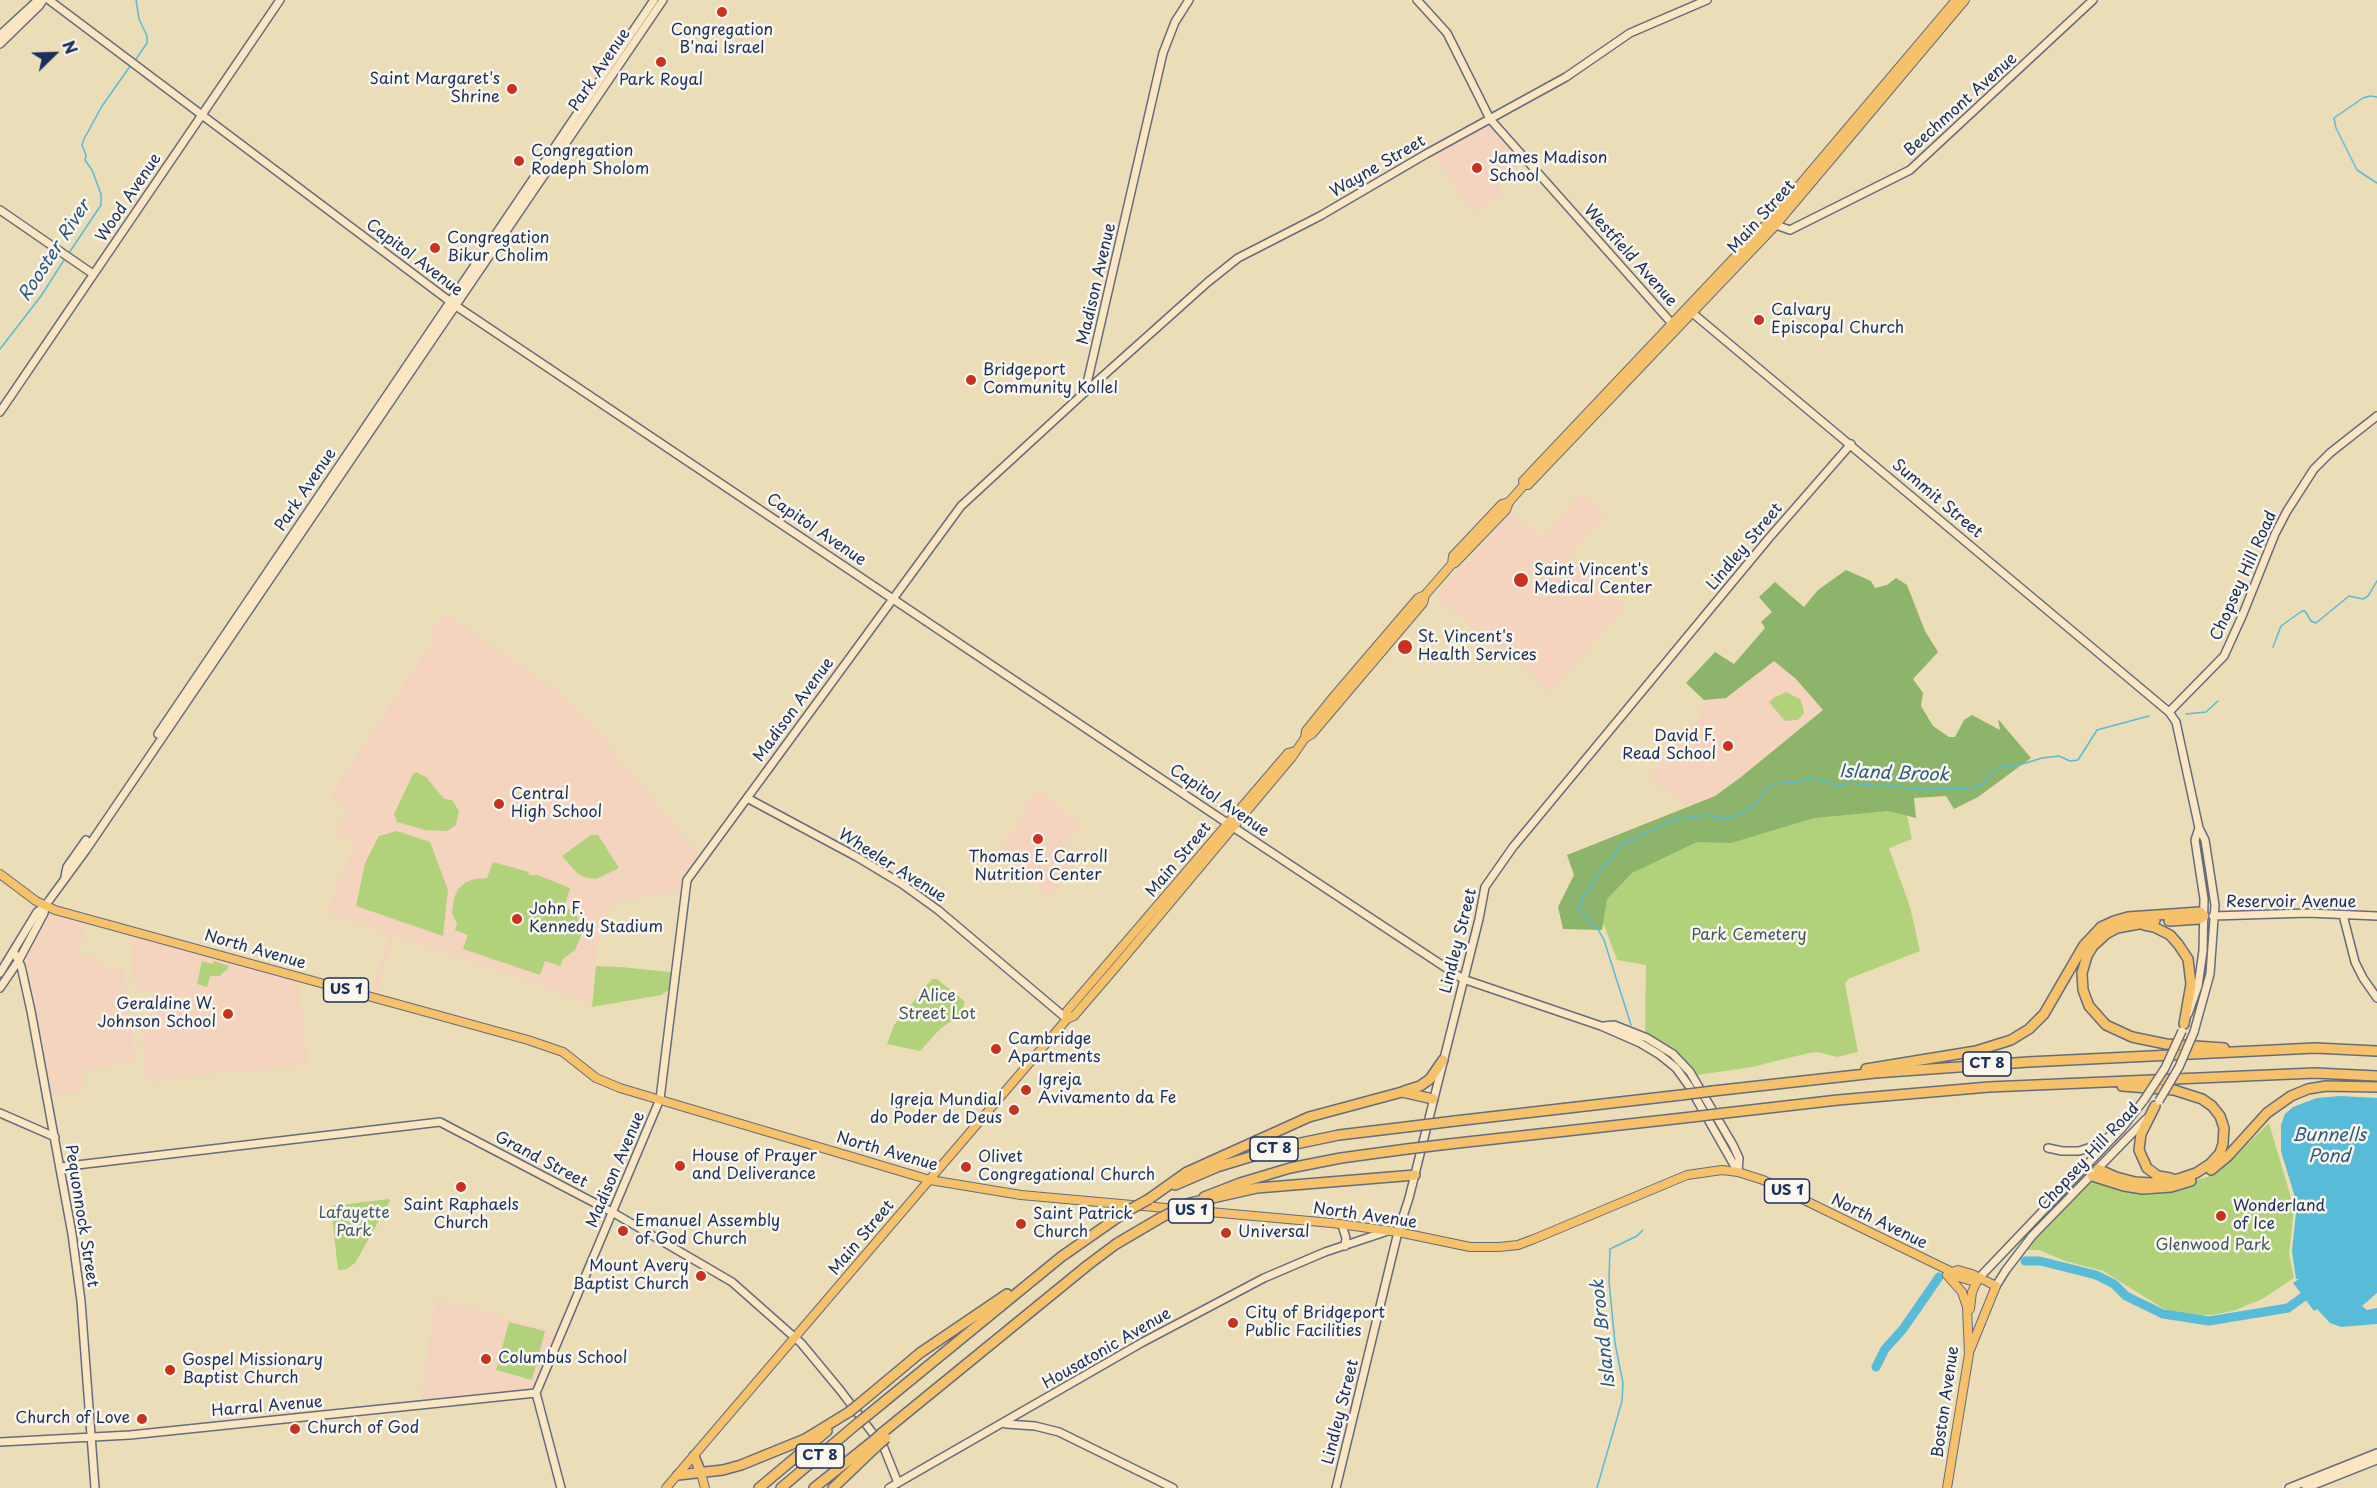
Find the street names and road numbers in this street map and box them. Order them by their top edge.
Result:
street label: Park Avenue [565,25,635,115]
street label: Beechmont Avenue [1901,49,2021,161]
street label: Wayne Street [1327,132,1429,202]
street label: Wood Avenue [92,150,166,246]
street label: Main Street [1724,177,1800,257]
street label: Westfield Avenue [1579,201,1681,311]
street label: Capitol Avenue [362,215,466,301]
street label: Madison Avenue [1074,221,1120,347]
street label: Park Avenue [271,445,341,535]
street label: Summit Street [1888,455,1986,543]
street label: Capitol Avenue [763,490,869,570]
street label: Lindley Street [1703,500,1787,594]
street label: Chopsey Hill Road [2207,508,2281,644]
street label: Madison Avenue [750,654,838,766]
street label: Capitol Avenue [1166,761,1272,841]
street label: Main Street [1142,819,1216,901]
street label: Wheeler Avenue [835,825,949,907]
street label: Lindley Street [1437,886,1481,996]
street label: Reservoir Avenue [2226,893,2356,913]
street label: North Avenue [202,926,308,974]
road number: US 1 [324,978,368,1002]
road number: CT 8 [1963,1052,2011,1076]
street label: Chopsey Hill Road [2034,1099,2144,1215]
street label: Madison Avenue [583,1109,649,1231]
street label: Grand Street [491,1128,591,1192]
street label: North Avenue [834,1128,940,1176]
road number: CT 8 [1250,1137,1298,1161]
street label: Pequonnock Street [60,1143,102,1289]
road number: US 1 [1764,1179,1810,1203]
street label: North Avenue [1828,1190,1930,1254]
street label: Main Street [825,1197,899,1279]
road number: US 1 [1168,1199,1214,1223]
street label: North Avenue [1312,1199,1418,1233]
street label: Housatonic Avenue [1039,1304,1175,1394]
street label: Boston Avenue [1929,1345,1963,1459]
street label: Lindley Street [1319,1357,1363,1467]
street label: Harral Avenue [211,1393,323,1421]
road number: CT 8 [796,1444,844,1468]

